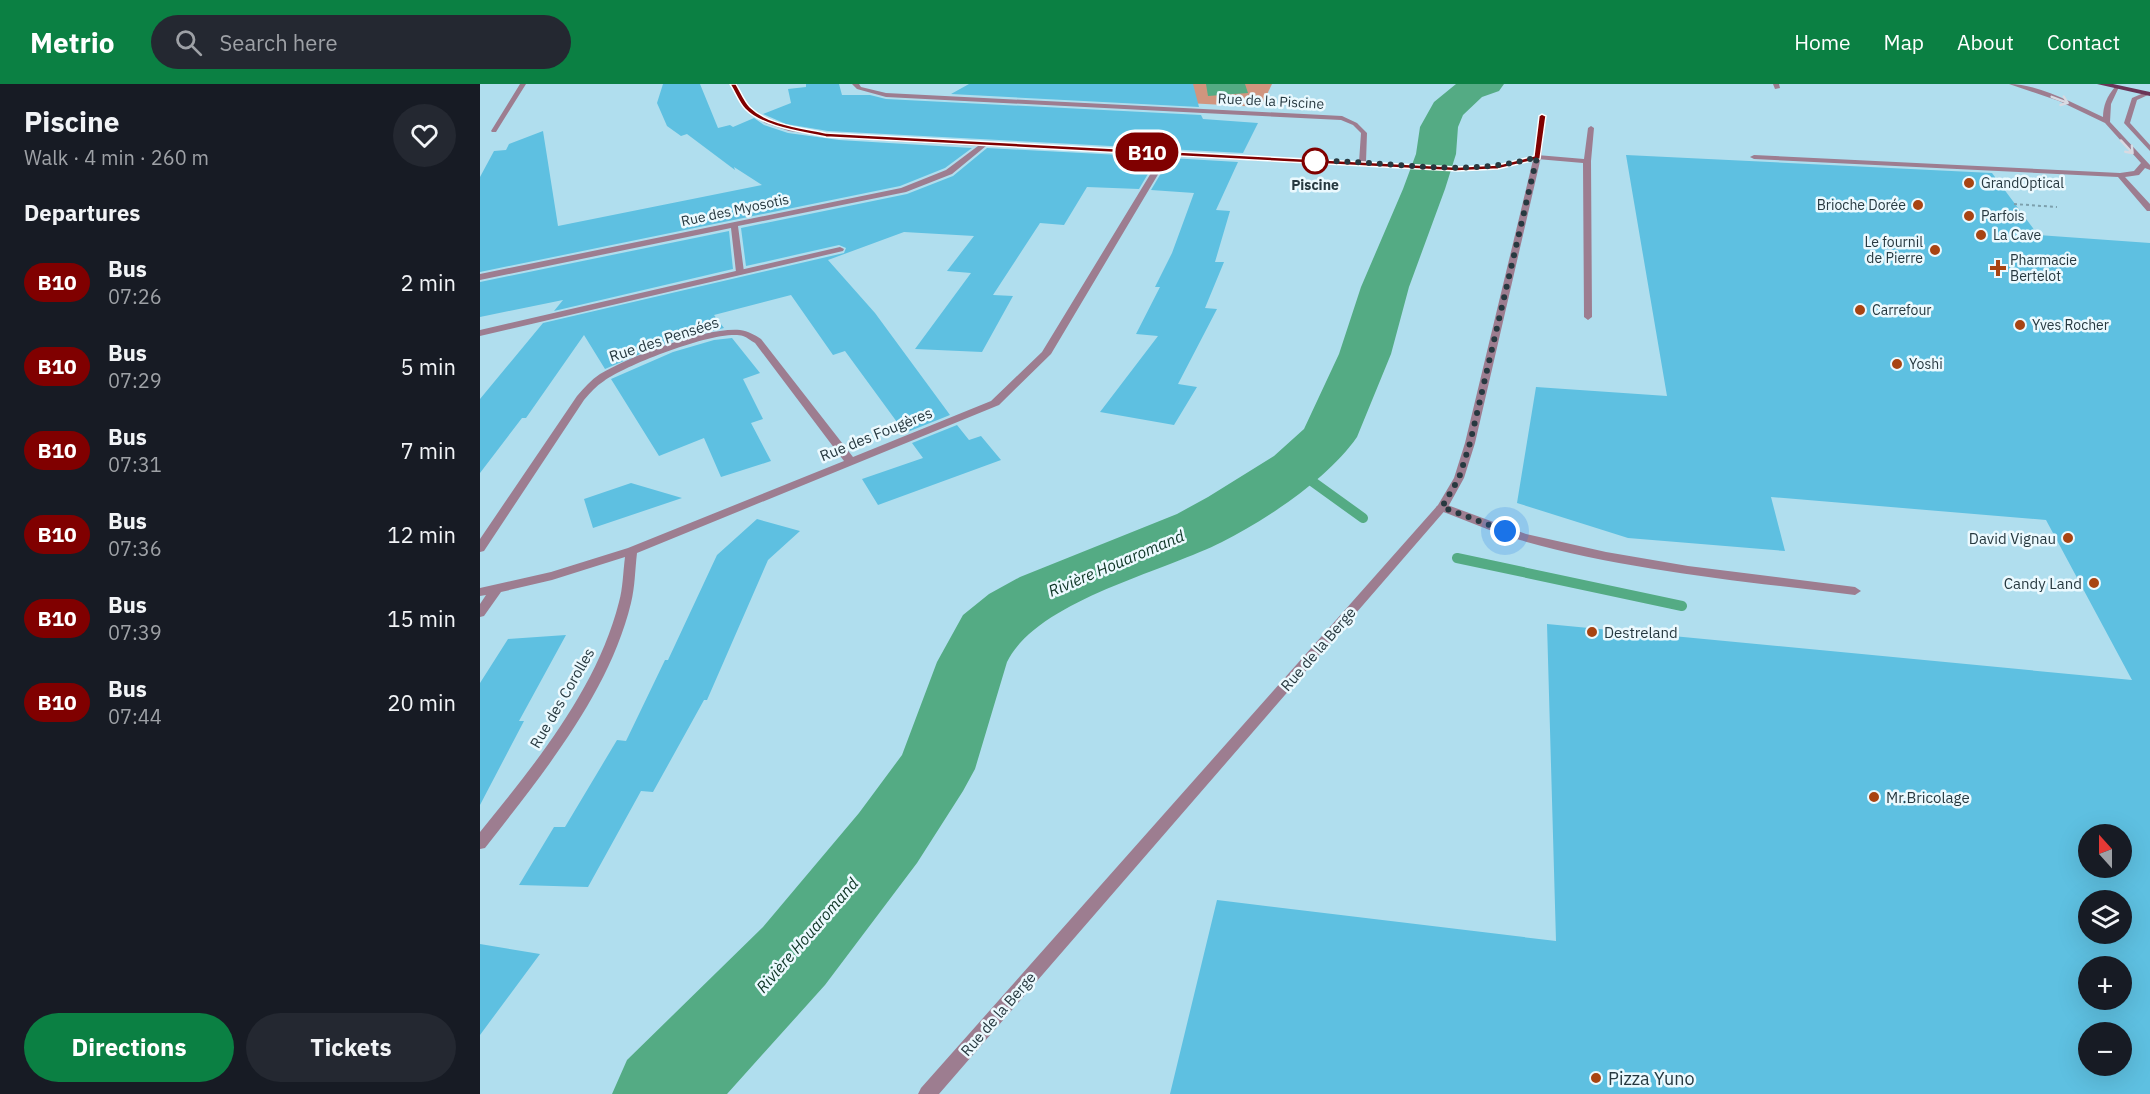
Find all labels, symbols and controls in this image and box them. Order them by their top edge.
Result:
search box [151,15,571,69]
text: Metrio [30,24,115,61]
icon: search [172,26,205,59]
text: Search here [220,28,337,57]
text: Home [1794,28,1851,56]
text: Map [1884,28,1924,56]
text: About [1957,28,2014,56]
text: Contact [2047,28,2120,56]
street label: Rue de la Piscine [1217,89,1325,113]
one-way arrow [2051,95,2069,106]
text: Piscine [24,103,119,140]
button: heart [393,104,456,167]
line badge: B10 [1112,132,1182,172]
text: B10 [1127,138,1167,166]
one-way arrow [2120,139,2134,154]
text: Walk · 4 min · 260 m [24,144,209,171]
marker: Piscine [1302,148,1328,174]
place label: GrandOptical [1981,174,2064,192]
place label: Piscine [1291,176,1339,194]
marker: GrandOptical [1962,176,1976,190]
street label: Rue des Myosotis [679,190,791,230]
place label: Brioche Dorée [1817,196,1906,214]
text: Departures [24,198,140,227]
marker: Brioche Dorée [1911,198,1925,212]
place label: Parfois [1981,207,2025,225]
marker: Parfois [1962,209,1976,223]
place label: La Cave [1993,226,2042,244]
marker: La Cave [1974,228,1988,242]
place label: Le fournil de Pierre [1864,233,1923,267]
marker: Le fournil de Pierre [1928,243,1942,257]
place label: Pharmacie Bertelot [2010,251,2077,285]
text: Bus [108,254,147,283]
marker: Pharmacie Bertelot [1991,261,2005,275]
text: B10 [37,268,77,296]
text: 2 min [400,268,456,297]
text: 07:26 [108,283,162,310]
place label: Carrefour [1872,301,1931,319]
marker: Carrefour [1853,303,1867,317]
street label: Rue des Pensées [607,312,721,366]
place label: Yves Rocher [2032,316,2109,334]
marker: Yves Rocher [2013,318,2027,332]
text: Bus [108,338,147,367]
text: B10 [37,352,77,380]
text: 5 min [400,352,456,381]
place label: Yoshi [1909,355,1943,373]
marker: Yoshi [1890,357,1904,371]
text: 07:29 [108,367,162,394]
street label: Rue des Fougères [817,403,935,465]
text: Bus [108,422,147,451]
text: B10 [37,436,77,464]
text: 7 min [400,436,456,465]
text: 07:31 [108,451,162,478]
text: Bus [108,506,147,535]
your location [1490,516,1520,546]
text: B10 [37,520,77,548]
text: 12 min [387,520,456,549]
water label: Rivière Houaromand [1045,525,1188,601]
place label: David Vignau [1969,529,2056,548]
marker: David Vignau [2061,531,2075,545]
text: 07:36 [108,535,162,562]
place label: Candy Land [2004,574,2082,593]
marker: Candy Land [2087,576,2101,590]
text: Bus [108,590,147,619]
street label: Rue de la Berge [1276,603,1360,695]
text: B10 [37,604,77,632]
text: 15 min [387,604,456,633]
text: 07:39 [108,619,162,646]
place label: Destreland [1604,623,1678,642]
marker: Destreland [1585,625,1599,639]
street label: Rue des Corolles [526,644,598,752]
text: Bus [108,674,147,703]
text: B10 [37,688,77,716]
text: 20 min [387,688,456,717]
text: 07:44 [108,703,162,730]
place label: Mr.Bricolage [1886,788,1970,807]
marker: Mr.Bricolage [1867,790,1881,804]
north arrow [2078,824,2132,878]
map controls [2078,824,2132,1076]
water label: Rivière Houaromand [752,873,863,997]
button: layers [2078,890,2132,944]
button: + [2078,956,2132,1010]
street label: Rue de la Berge [956,968,1040,1060]
button: Directions [24,1013,234,1082]
button: Tickets [246,1013,456,1082]
button: − [2078,1022,2132,1076]
place label: Pizza Yuno [1608,1067,1695,1090]
marker: Pizza Yuno [1589,1071,1603,1085]

